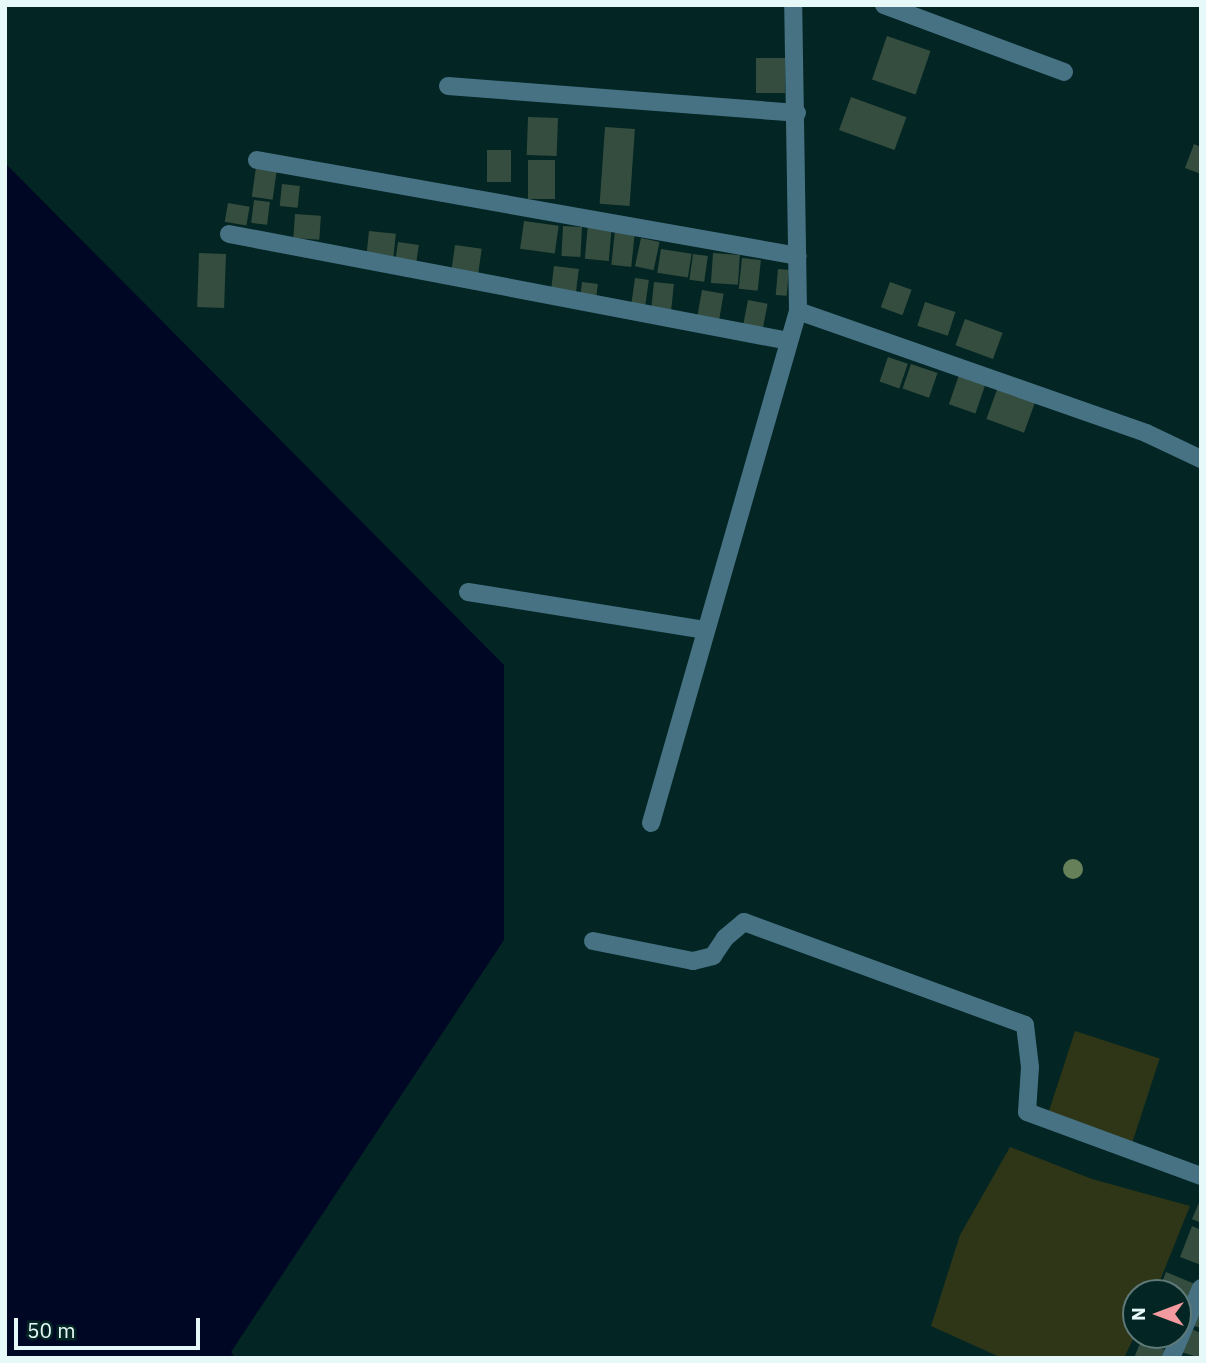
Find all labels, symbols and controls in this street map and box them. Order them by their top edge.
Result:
north arrow [1122,1279,1192,1349]
scale bar [18,1304,203,1348]
text: N [1126,1307,1150,1321]
text: 50 m [27,1316,76,1344]

